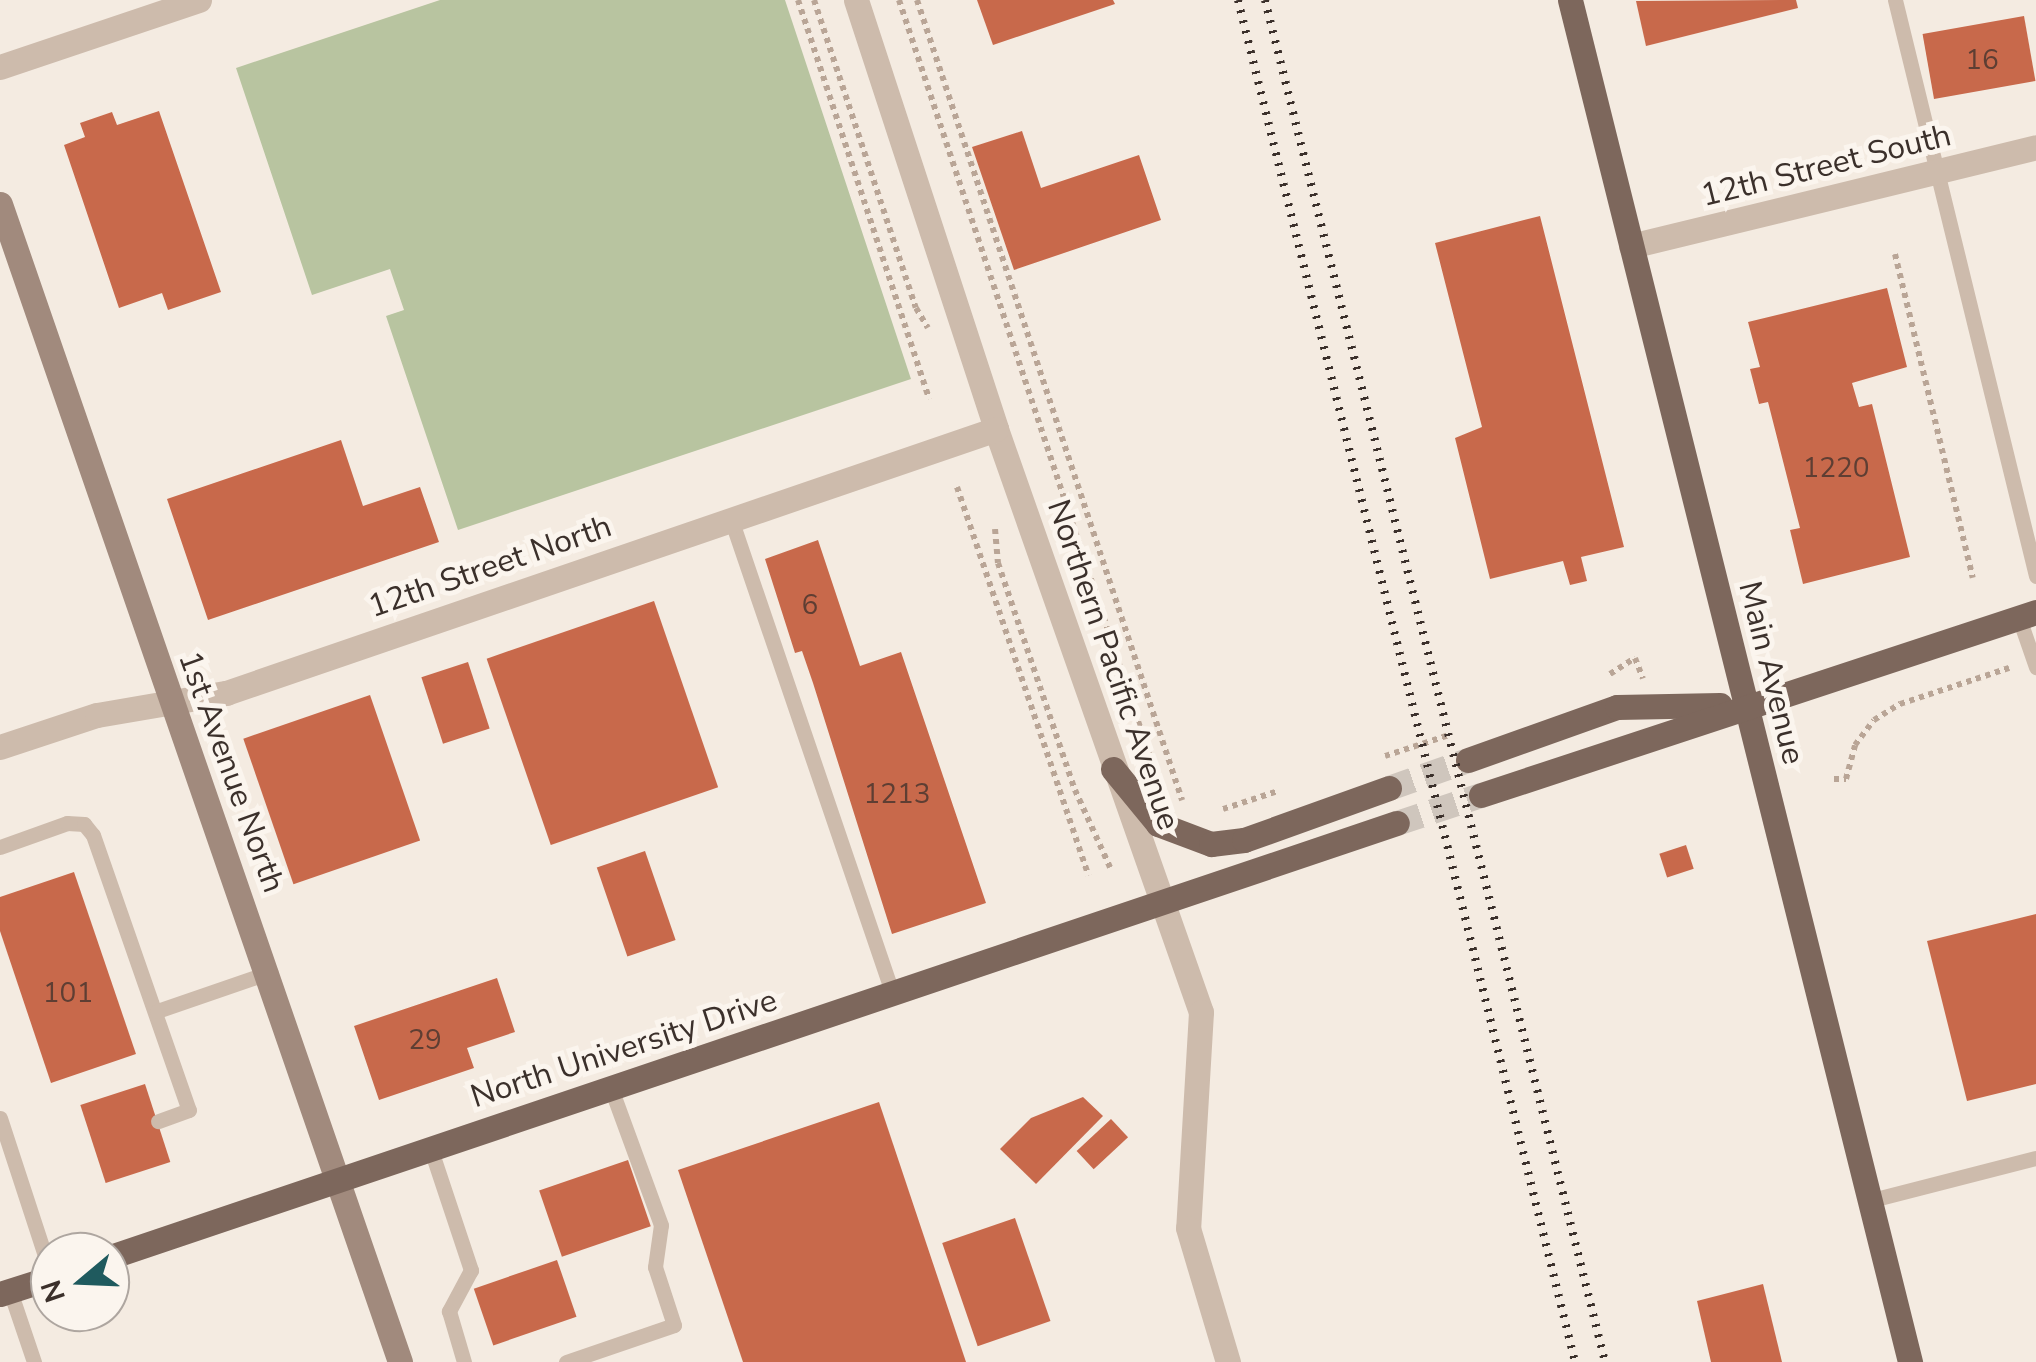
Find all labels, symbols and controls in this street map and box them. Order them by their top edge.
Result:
house number: 16 [1965,43,1999,77]
street label: 12th Street South [1697,116,1955,216]
house number: 1220 [1802,451,1870,485]
street label: Northern Pacific Avenue [1038,495,1188,835]
street label: 12th Street North [363,507,617,627]
street label: Main Avenue [1730,578,1812,768]
house number: 6 [802,588,818,622]
street label: 1st Avenue North [169,646,293,898]
house number: 1213 [863,777,931,811]
house number: 101 [43,976,93,1010]
street label: North University Drive [466,981,782,1117]
house number: 29 [408,1023,442,1057]
north arrow [30,1232,130,1332]
text: N [32,1275,75,1307]

